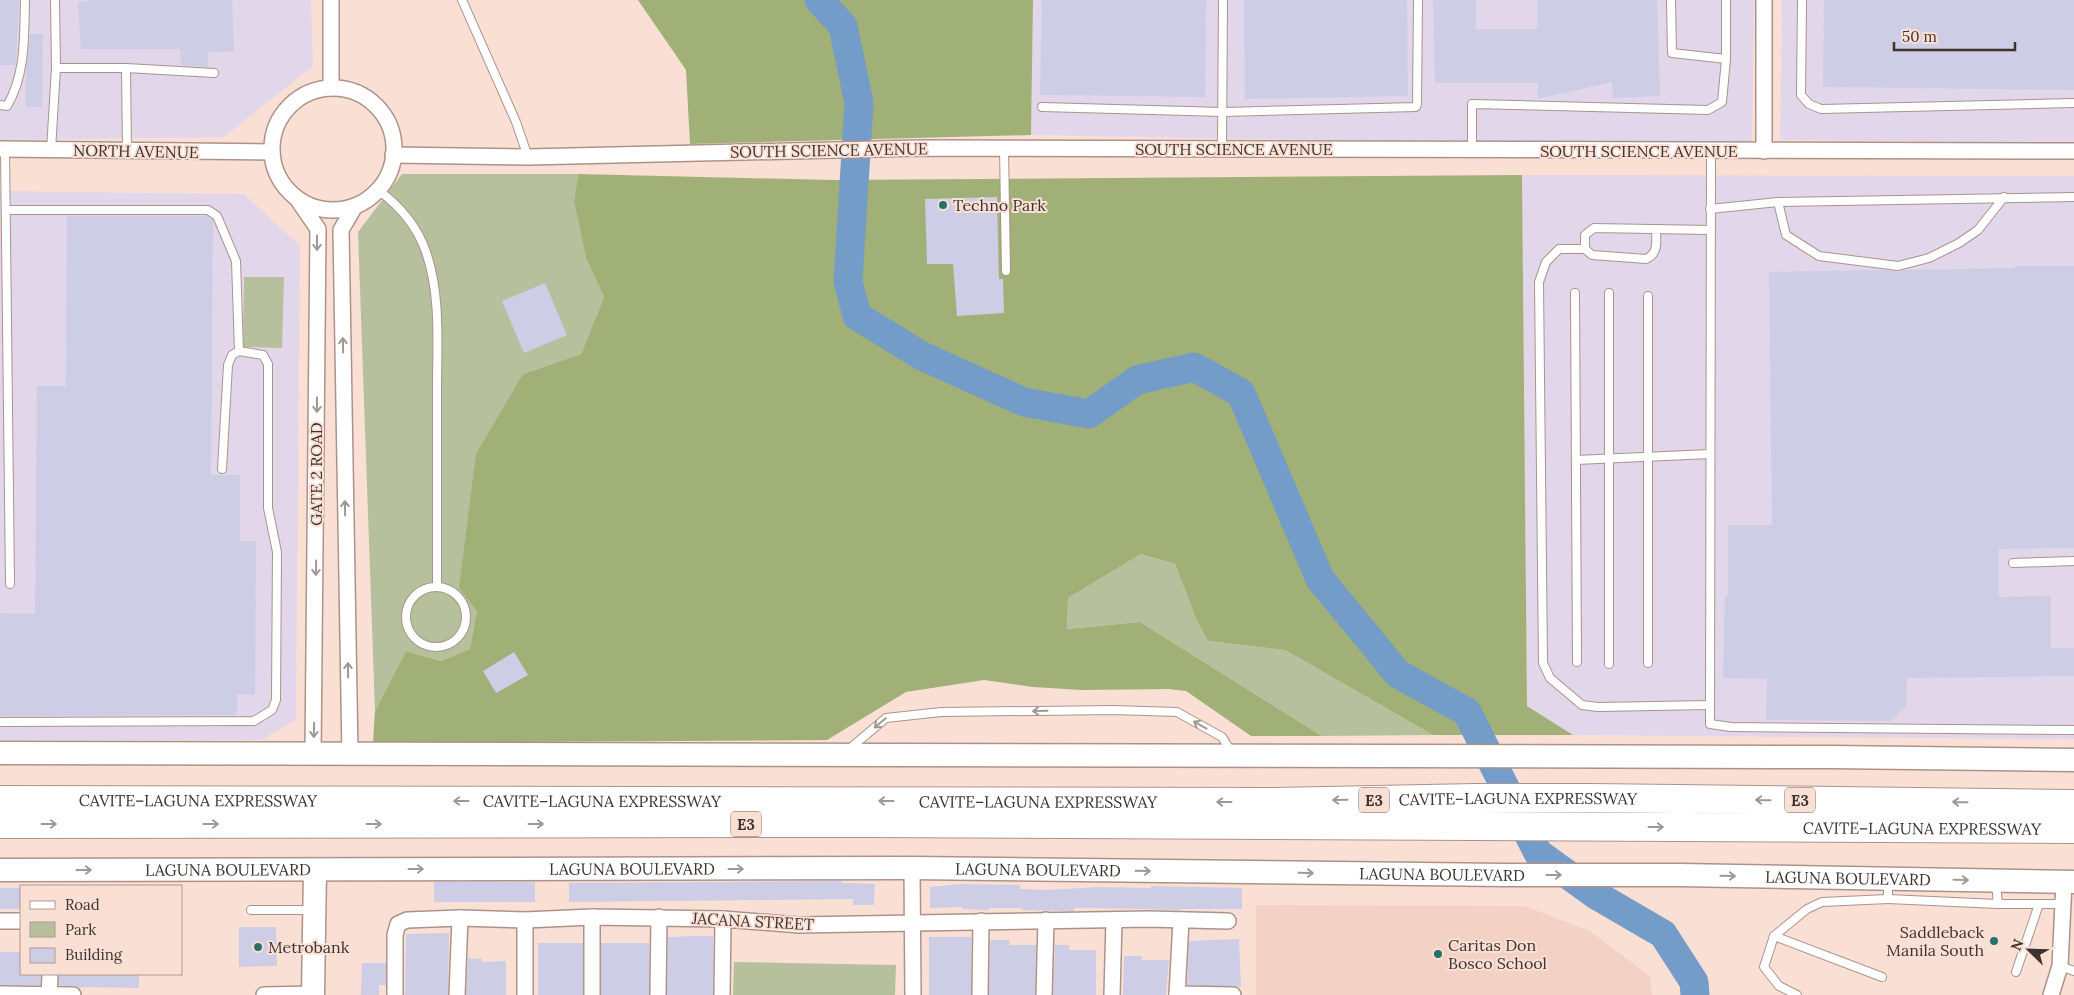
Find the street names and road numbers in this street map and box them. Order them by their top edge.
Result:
street label: SOUTH SCIENCE AVENUE [730,138,928,162]
street label: SOUTH SCIENCE AVENUE [1135,139,1333,159]
street label: NORTH AVENUE [73,140,199,162]
street label: SOUTH SCIENCE AVENUE [1540,141,1738,161]
street label: GATE 2 ROAD [306,422,326,526]
road number: E3 [1359,788,1389,812]
street label: CAVITE–LAGUNA EXPRESSWAY [1399,788,1638,810]
road number: E3 [1785,788,1815,812]
street label: CAVITE–LAGUNA EXPRESSWAY [79,790,318,810]
street label: CAVITE–LAGUNA EXPRESSWAY [483,791,722,811]
street label: CAVITE–LAGUNA EXPRESSWAY [919,791,1158,812]
road number: E3 [731,812,761,836]
street label: CAVITE–LAGUNA EXPRESSWAY [1803,818,2042,839]
street label: LAGUNA BOULEVARD [549,858,715,879]
street label: LAGUNA BOULEVARD [145,859,311,880]
street label: LAGUNA BOULEVARD [955,859,1121,880]
street label: LAGUNA BOULEVARD [1359,863,1525,885]
street label: LAGUNA BOULEVARD [1765,867,1931,889]
street label: JACANA STREET [690,908,815,934]

